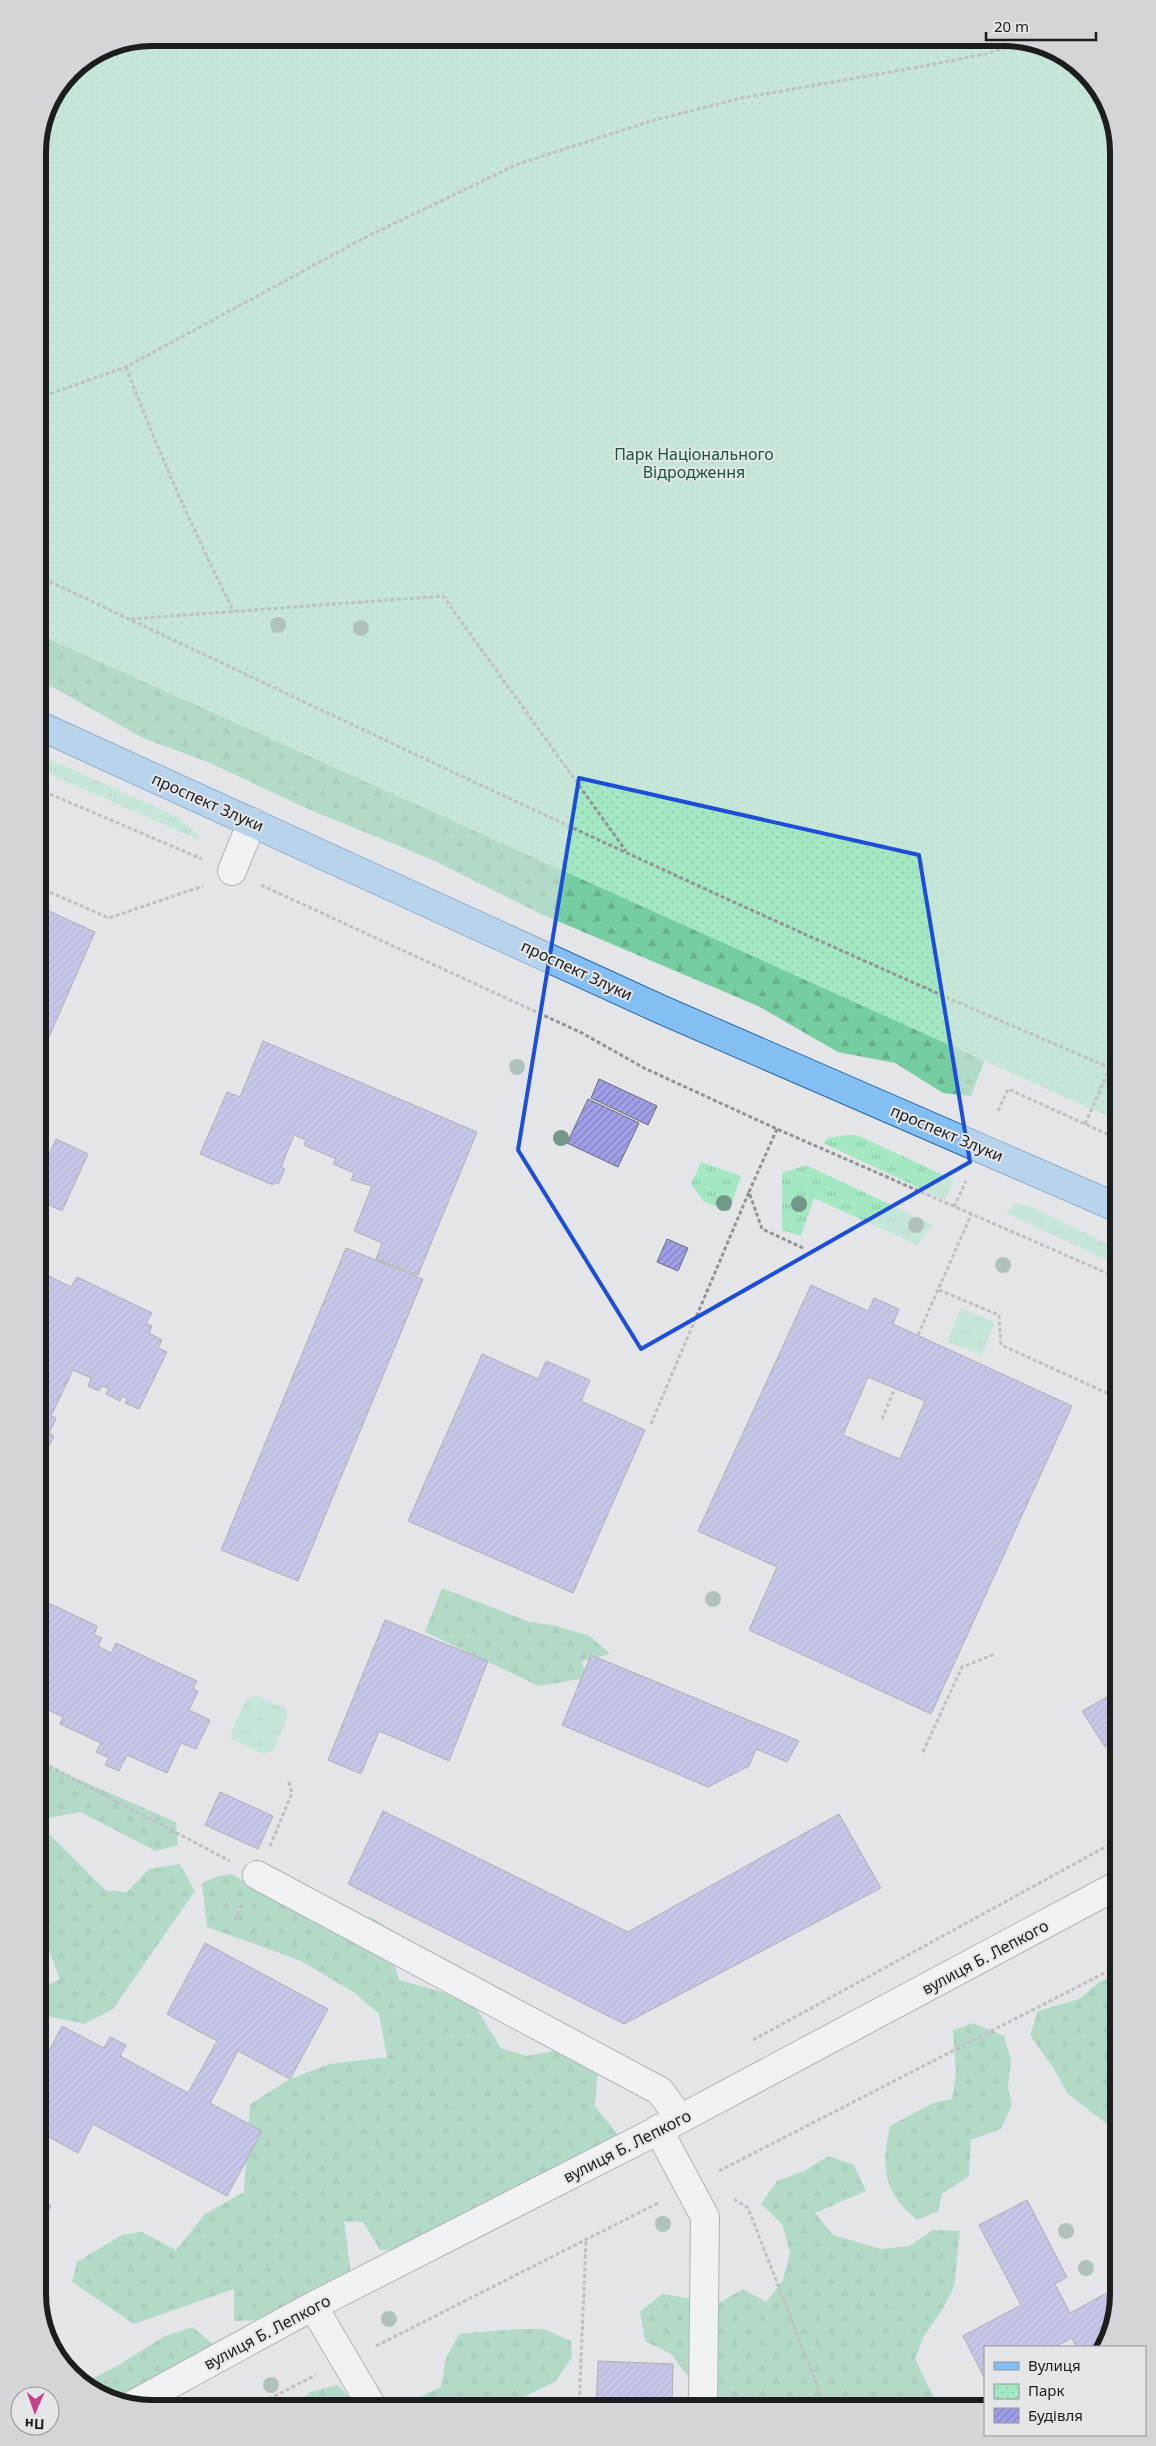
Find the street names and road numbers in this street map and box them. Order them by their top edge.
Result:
street label: проспект Злуки [148,767,268,837]
street label: проспект Злуки [518,935,636,1005]
street label: проспект Злуки [887,1099,1007,1167]
street label: вулиця Б. Лепкого [918,1914,1052,2000]
street label: вулиця Б. Лепкого [559,2104,695,2188]
street label: вулиця Б. Лепкого [200,2289,334,2375]

